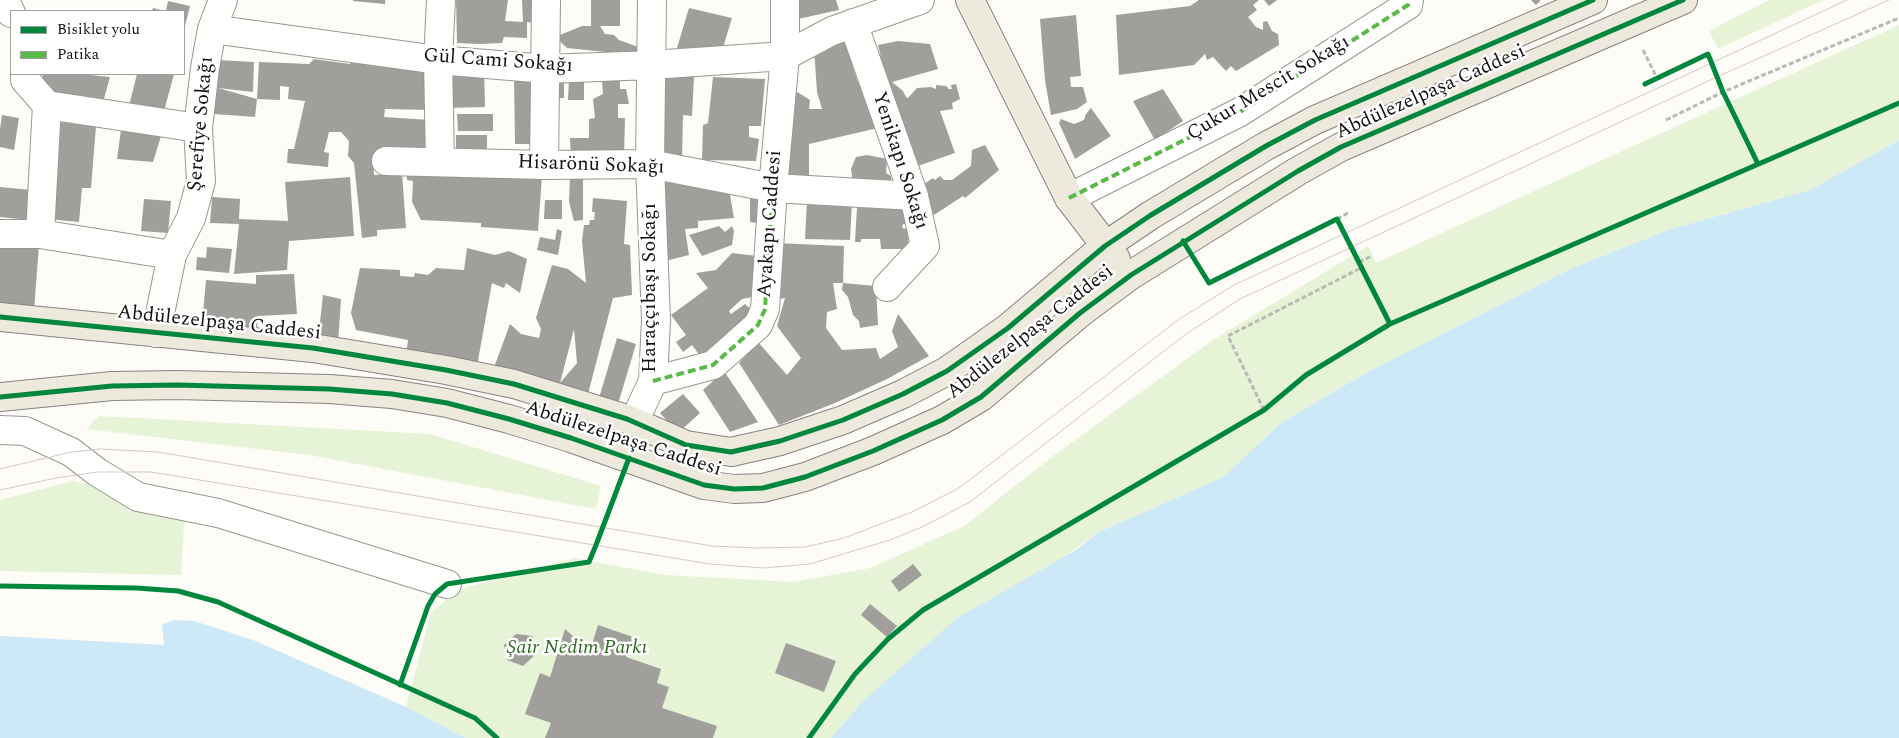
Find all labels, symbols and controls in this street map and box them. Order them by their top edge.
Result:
legend [10,10,185,75]
text: Bisiklet yolu [57,18,140,41]
street label: Çukur Mescit Sokağı [1183,31,1355,147]
street label: Abdülezelpaşa Caddesi [1333,40,1529,146]
text: Patika [57,43,99,66]
street label: Gül Cami Sokağı [423,45,573,79]
street label: Şerefiye Sokağı [184,56,220,192]
street label: Yenikapı Sokağı [865,89,933,233]
street label: Ayakapı Caddesi [754,149,788,299]
street label: Hisarönü Sokağı [517,151,665,181]
street label: Haraççıbaşı Sokağı [639,203,663,373]
street label: Abdülezelpaşa Caddesi [943,261,1119,405]
street label: Abdülezelpaşa Caddesi [116,301,322,347]
street label: Abdülezelpaşa Caddesi [522,397,724,483]
park label: Şair Nedim Parkı [507,637,647,661]

